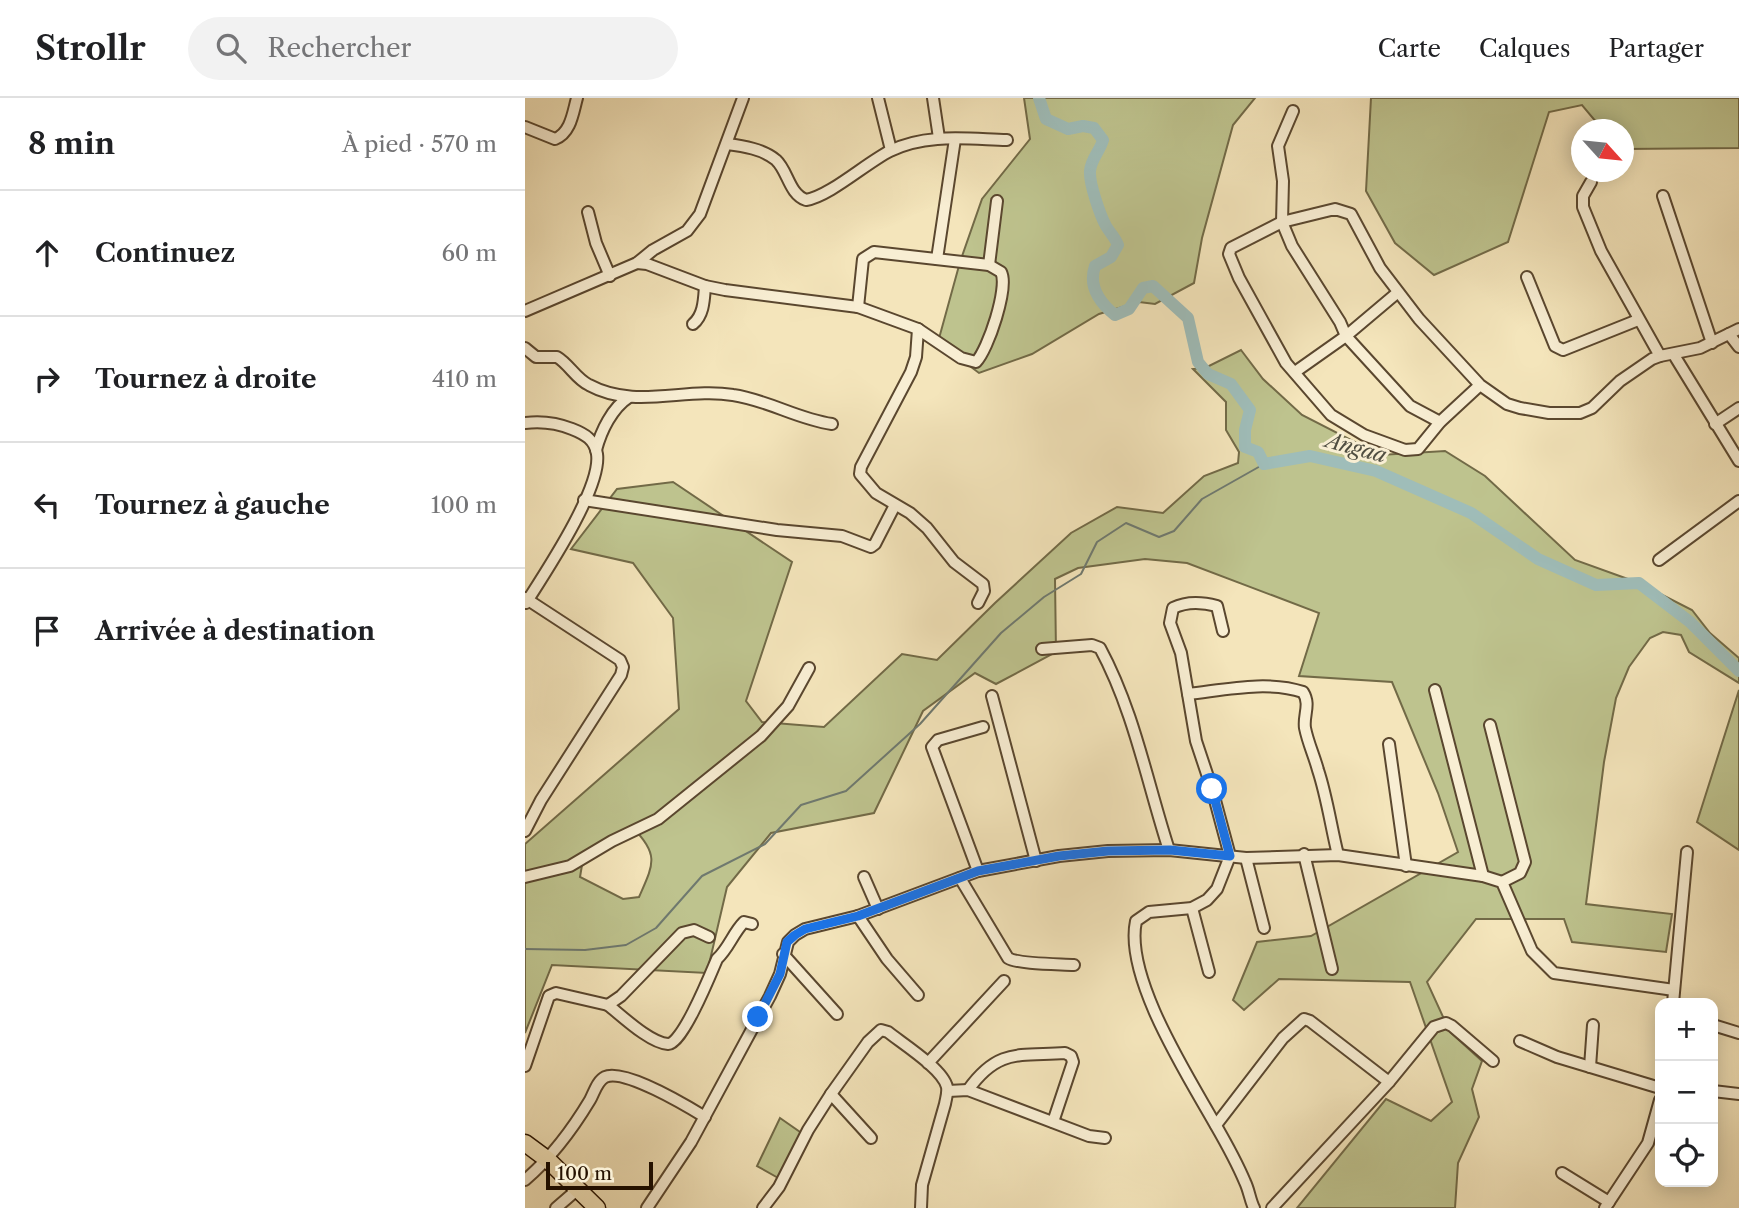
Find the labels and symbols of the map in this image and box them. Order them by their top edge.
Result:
north arrow [1571,119,1634,182]
water label: Angaa [1320,427,1390,468]
route start [1196,773,1227,804]
route end [742,1001,773,1032]
scale bar [546,1159,653,1191]

